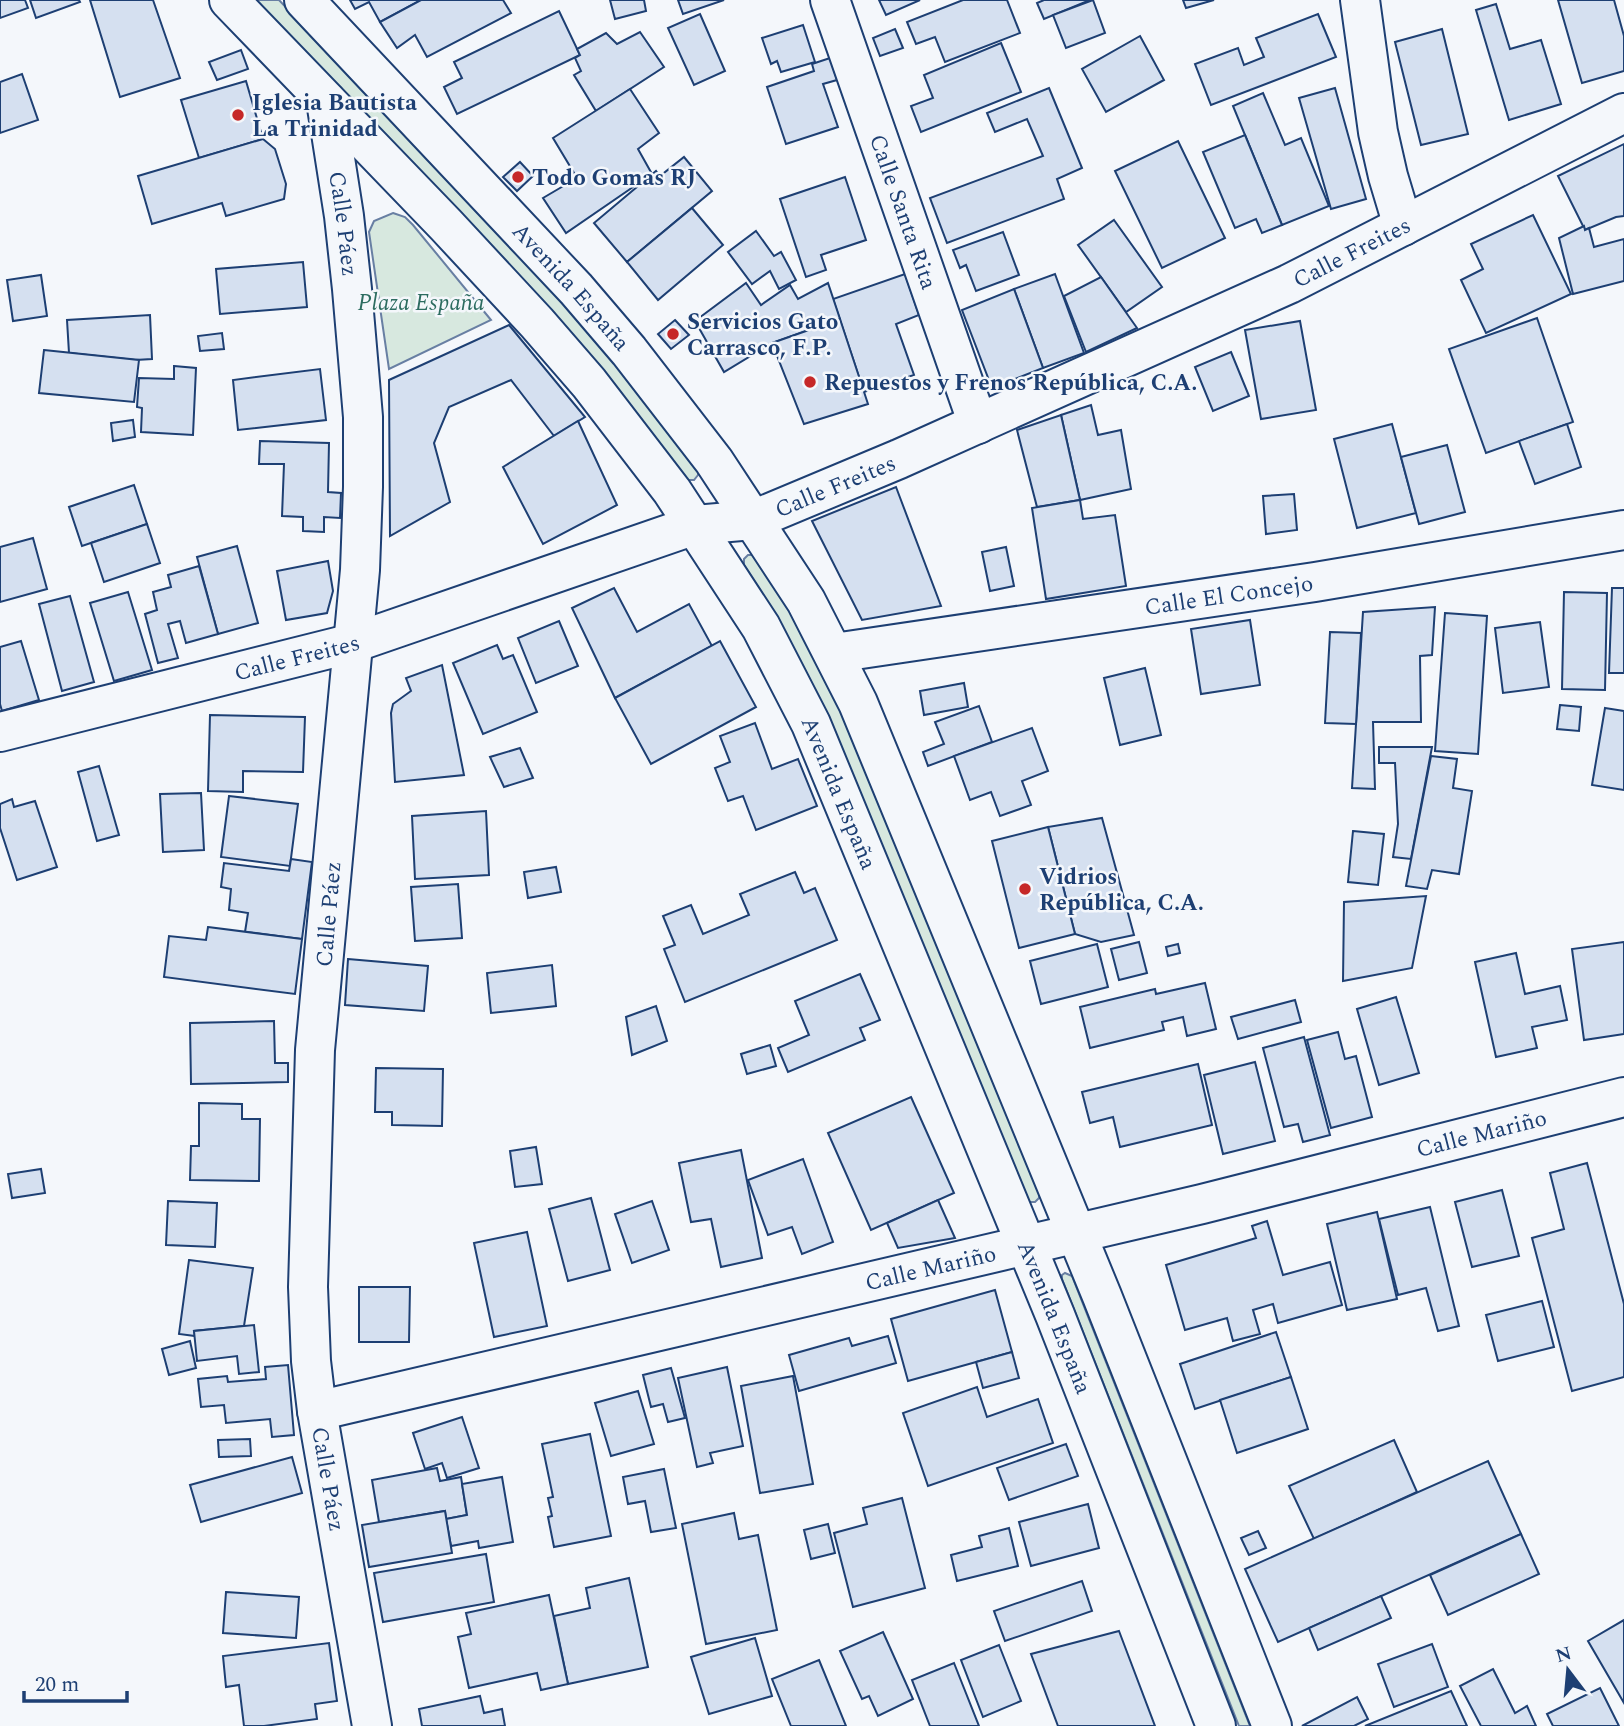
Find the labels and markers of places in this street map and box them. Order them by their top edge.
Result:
place label: Iglesia Bautista La Trinidad [252,86,417,147]
marker: Iglesia Bautista La Trinidad [230,107,246,123]
place label: Todo Gomas RJ [532,161,696,196]
marker: Todo Gomas RJ [510,169,526,185]
place label: Servicios Gato Carrasco, F.P. [687,305,838,366]
marker: Servicios Gato Carrasco, F.P. [665,326,681,342]
place label: Repuestos y Frenos República, C.A. [824,366,1197,401]
marker: Repuestos y Frenos República, C.A. [802,374,818,390]
place label: Vidrios República, C.A. [1039,860,1204,921]
marker: Vidrios República, C.A. [1017,881,1033,897]

